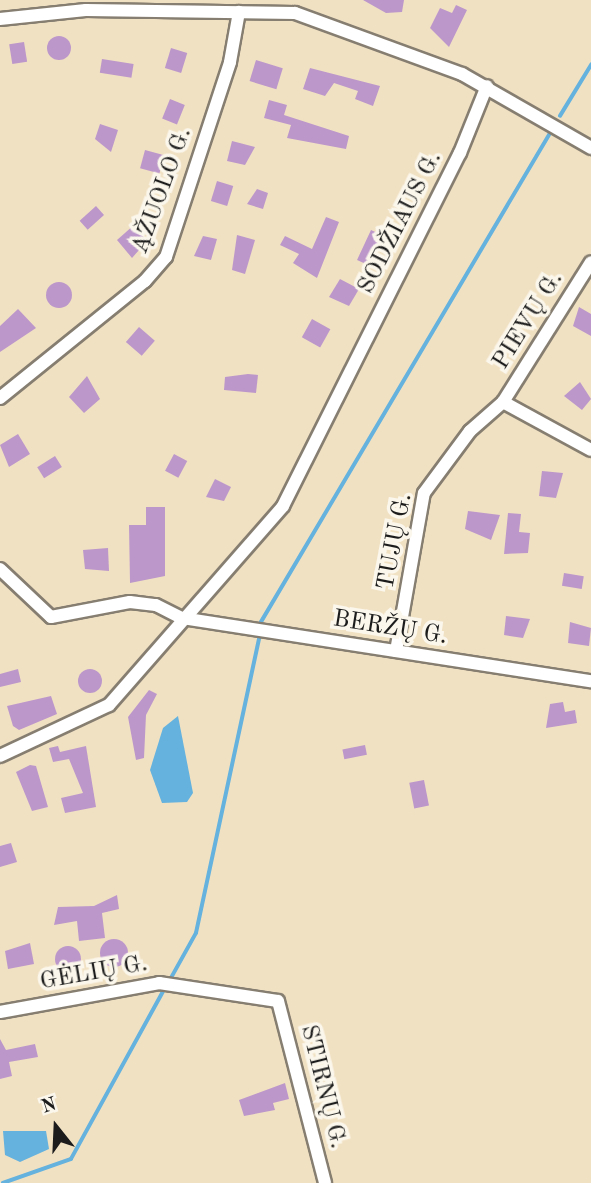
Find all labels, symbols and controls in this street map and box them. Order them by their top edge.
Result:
street label: ĄŽUOLO G. [127,124,199,258]
street label: SODŽIAUS G. [353,147,449,299]
street label: PIEVŲ G. [488,267,570,375]
street label: TUJŲ G. [372,491,420,593]
street label: BERŽŲ G. [331,606,449,652]
street label: GĖLIŲ G. [38,950,150,998]
street label: STIRNŲ G. [293,1022,351,1152]
north arrow [21,1092,91,1162]
text: N [40,1095,59,1118]

